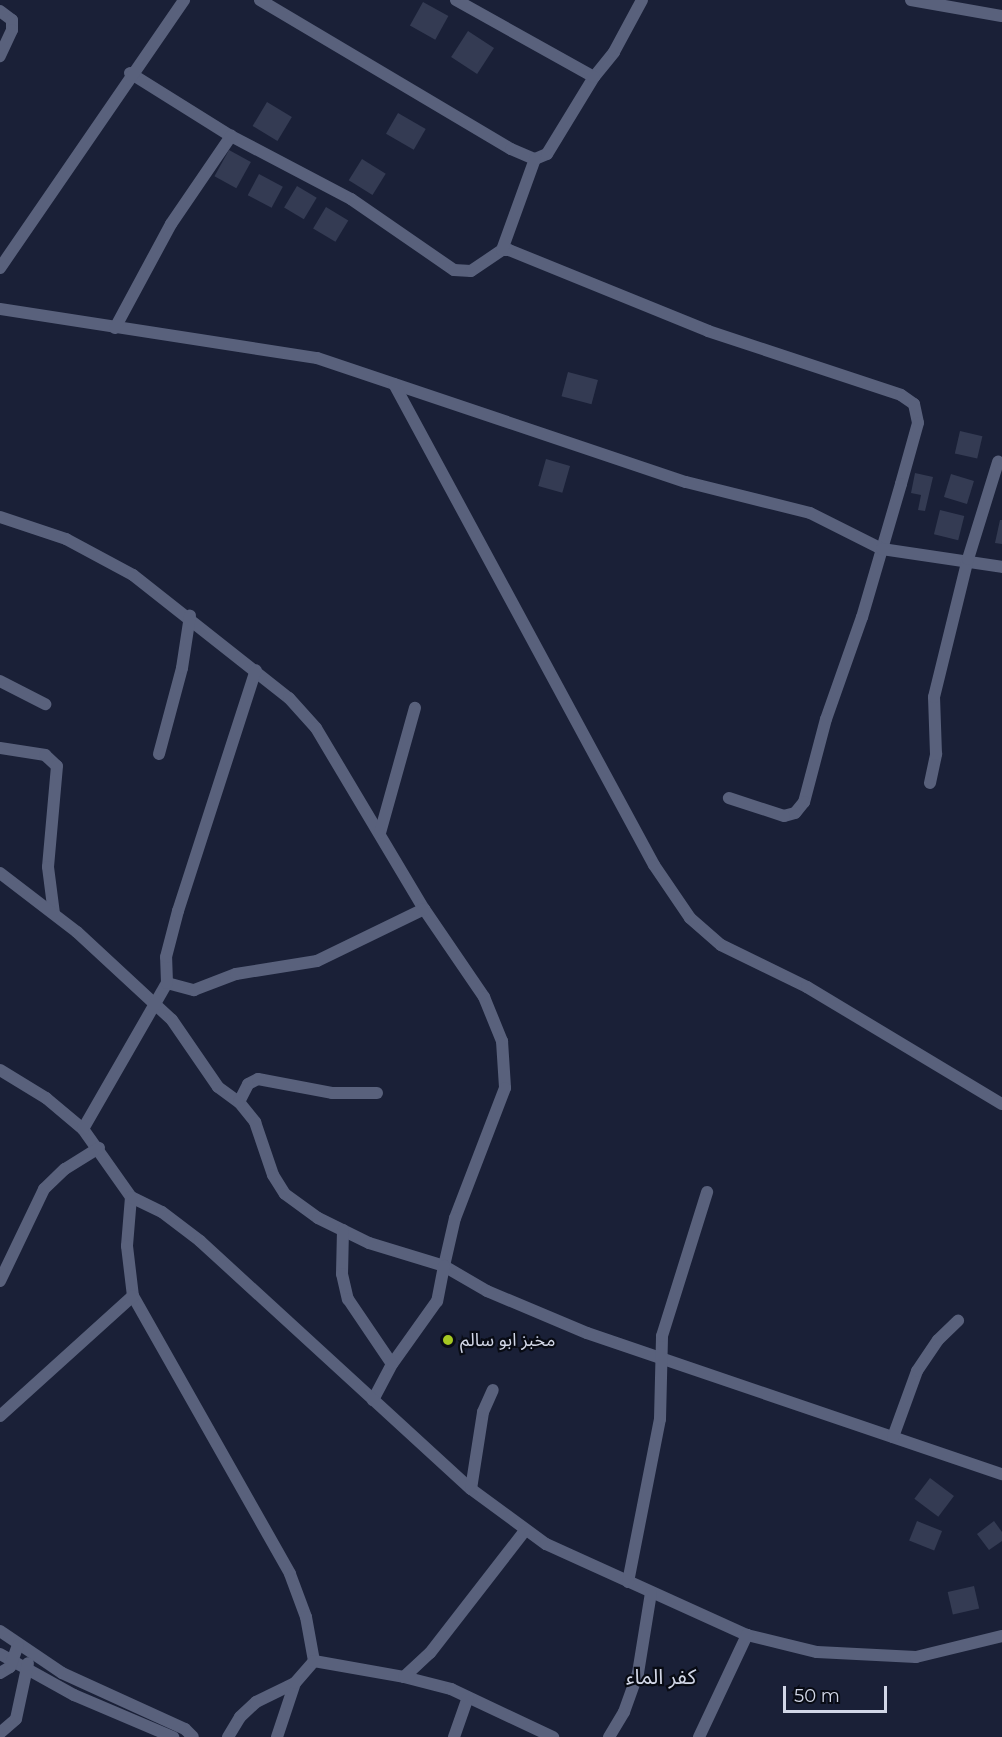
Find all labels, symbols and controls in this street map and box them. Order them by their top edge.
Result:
place label: مخبز ابو سالم [460,1329,555,1351]
marker: مخبز ابو سالم [441,1333,455,1347]
district label: كفر الماء [626,1664,696,1690]
scale bar [786,1674,890,1712]
text: 50 m [794,1685,840,1707]

